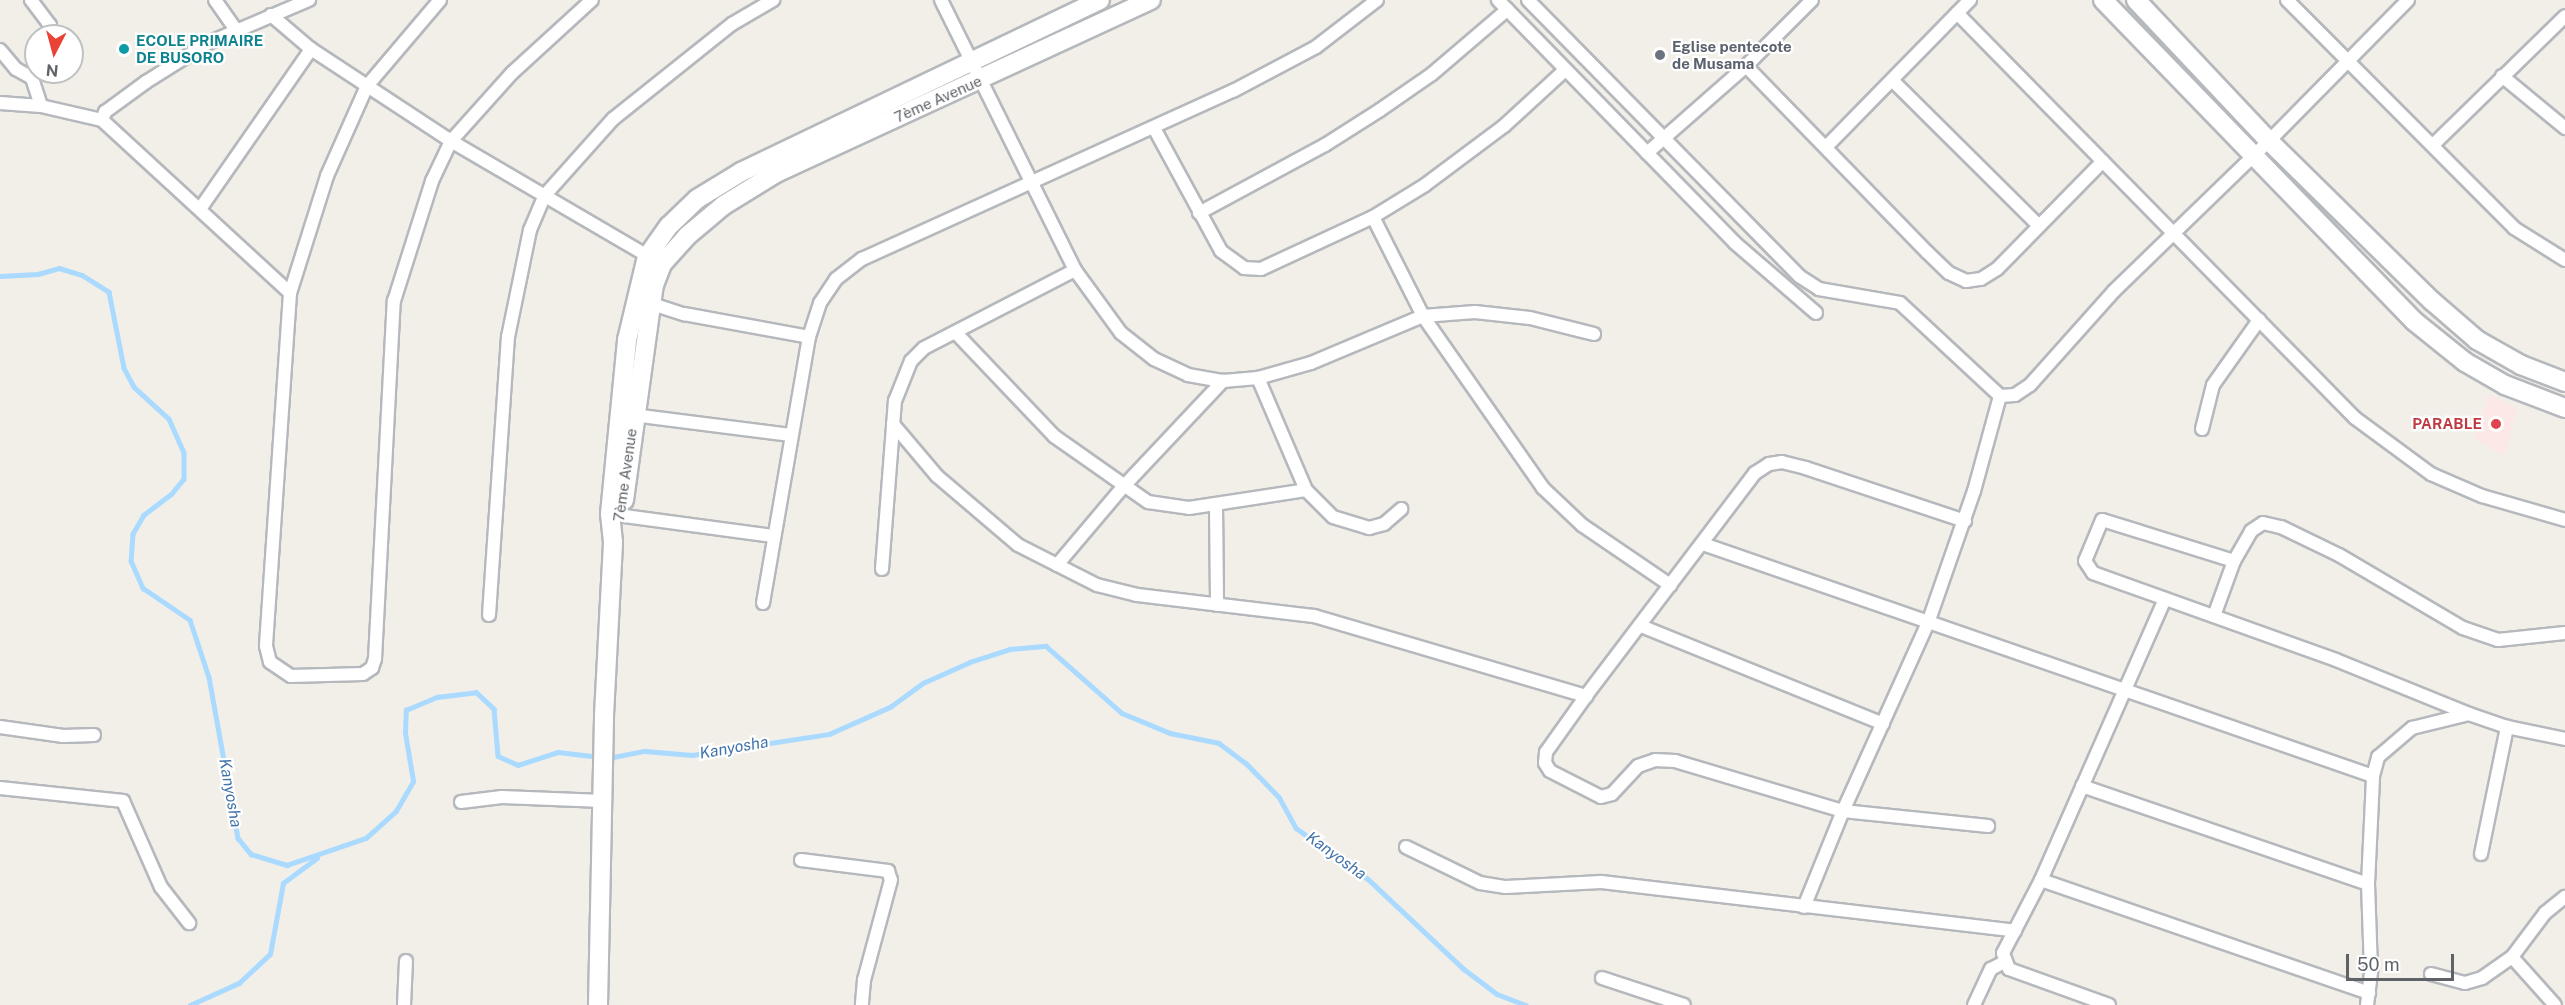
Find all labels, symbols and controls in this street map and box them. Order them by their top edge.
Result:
north arrow [24,24,84,84]
place label: ECOLE PRIMAIRE DE BUSORO [136,31,263,66]
place label: Eglise pentecote de Musama [1672,37,1792,72]
marker: ECOLE PRIMAIRE DE BUSORO [117,42,131,56]
marker: Eglise pentecote de Musama [1653,48,1667,62]
text: N [45,60,59,81]
street label: 7ème Avenue [891,72,985,126]
place label: PARABLE [2412,415,2482,433]
marker: PARABLE [2487,415,2505,433]
street label: 7ème Avenue [610,427,640,523]
water label: Kanyosha [698,733,770,763]
water label: Kanyosha [215,757,245,829]
water label: Kanyosha [1302,828,1370,884]
scale bar [2349,942,2457,980]
text: 50 m [2357,954,2400,975]

